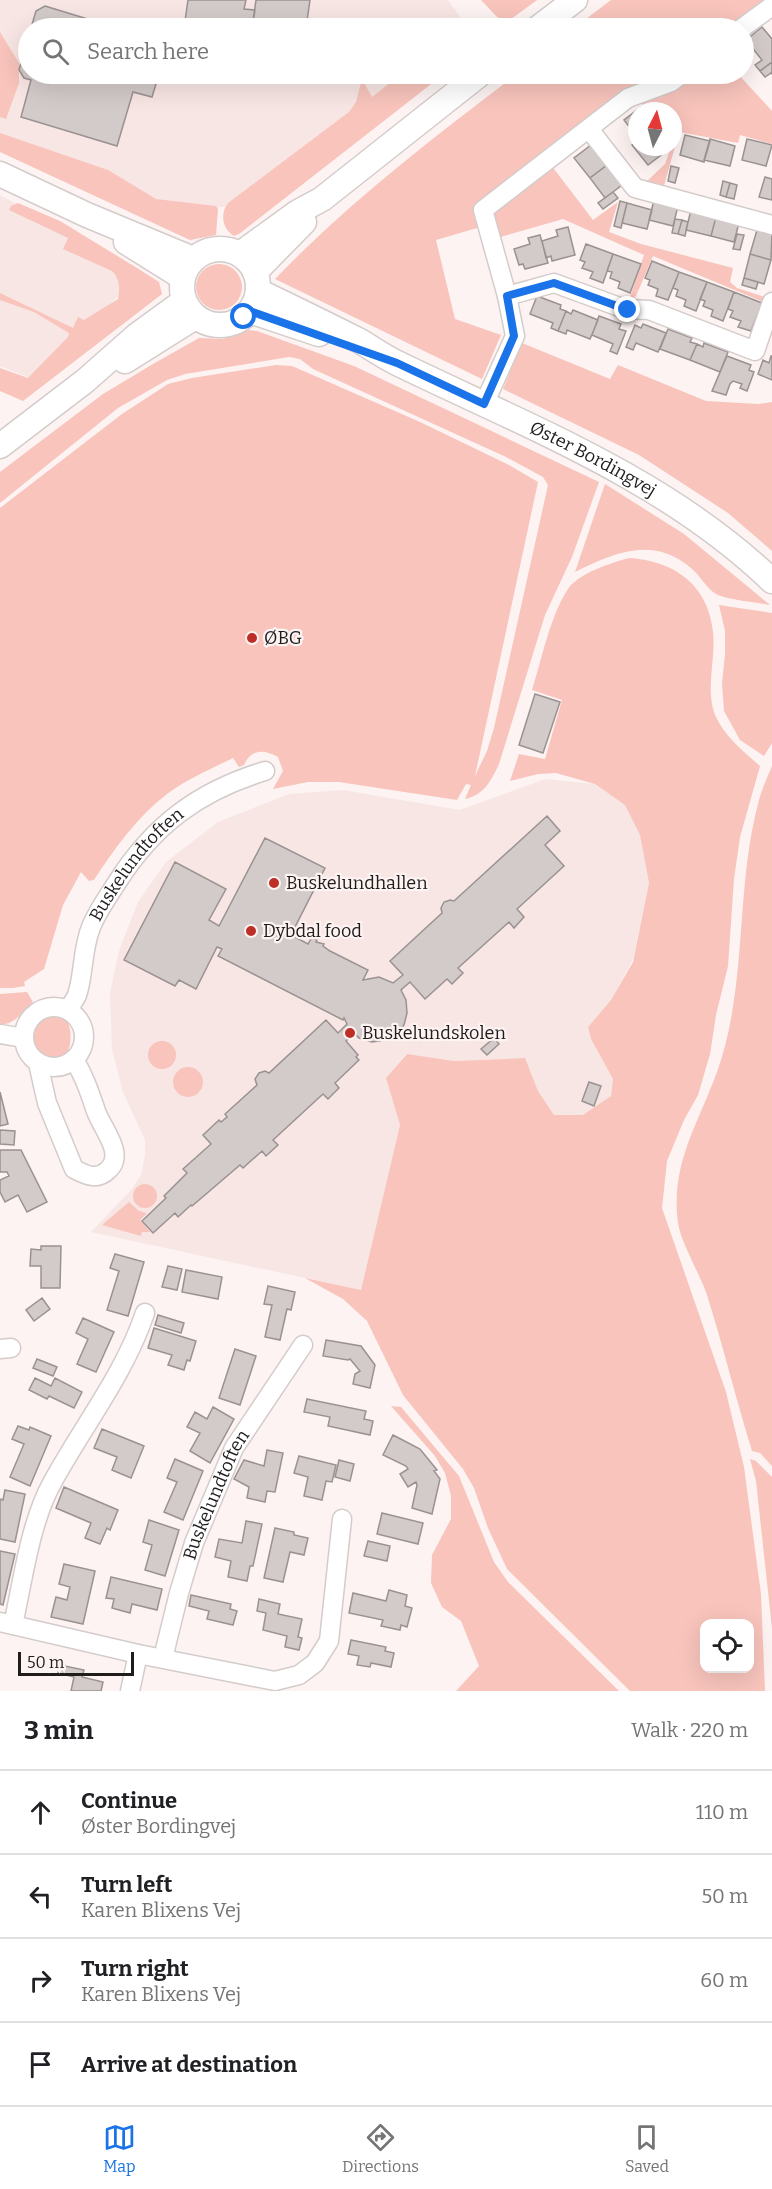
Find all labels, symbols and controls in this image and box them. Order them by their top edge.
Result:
search box [18,18,754,84]
icon: search [39,35,72,68]
text: Search here [87,38,209,65]
north arrow [628,102,682,156]
route end [614,296,640,322]
route start [230,303,256,329]
street label: Øster Bordingvej [526,416,660,501]
place label: ØBG [264,627,302,649]
marker: ØBG [245,631,259,645]
street label: Buskelundtoften [85,803,188,925]
place label: Buskelundhallen [286,872,428,894]
marker: Buskelundhallen [267,876,281,890]
place label: Dybdal food [263,920,362,942]
marker: Dybdal food [244,924,258,938]
place label: Buskelundskolen [362,1022,506,1044]
marker: Buskelundskolen [343,1026,357,1040]
street label: Buskelundtoften [179,1425,254,1562]
map controls [700,1619,754,1673]
button: locate [700,1619,754,1673]
scale bar [18,1649,134,1676]
text: 50 m [27,1653,64,1672]
text: 3 min [24,1715,93,1746]
text: Walk · 220 m [631,1718,748,1742]
text: Continue [81,1787,177,1814]
icon: ahead [24,1796,57,1829]
text: 110 m [696,1800,748,1824]
text: Øster Bordingvej [81,1814,236,1838]
text: Turn left [81,1871,173,1898]
icon: left [24,1880,57,1913]
text: 50 m [701,1884,748,1908]
text: Karen Blixens Vej [81,1898,241,1922]
text: Turn right [81,1955,189,1982]
icon: right [24,1964,57,1997]
text: 60 m [700,1968,748,1992]
text: Karen Blixens Vej [81,1982,241,2006]
icon: arrive [24,2048,57,2081]
text: Arrive at destination [81,2051,297,2078]
tab: Map [103,2121,136,2176]
tab: Directions [342,2121,419,2176]
tab: Saved [625,2121,669,2176]

